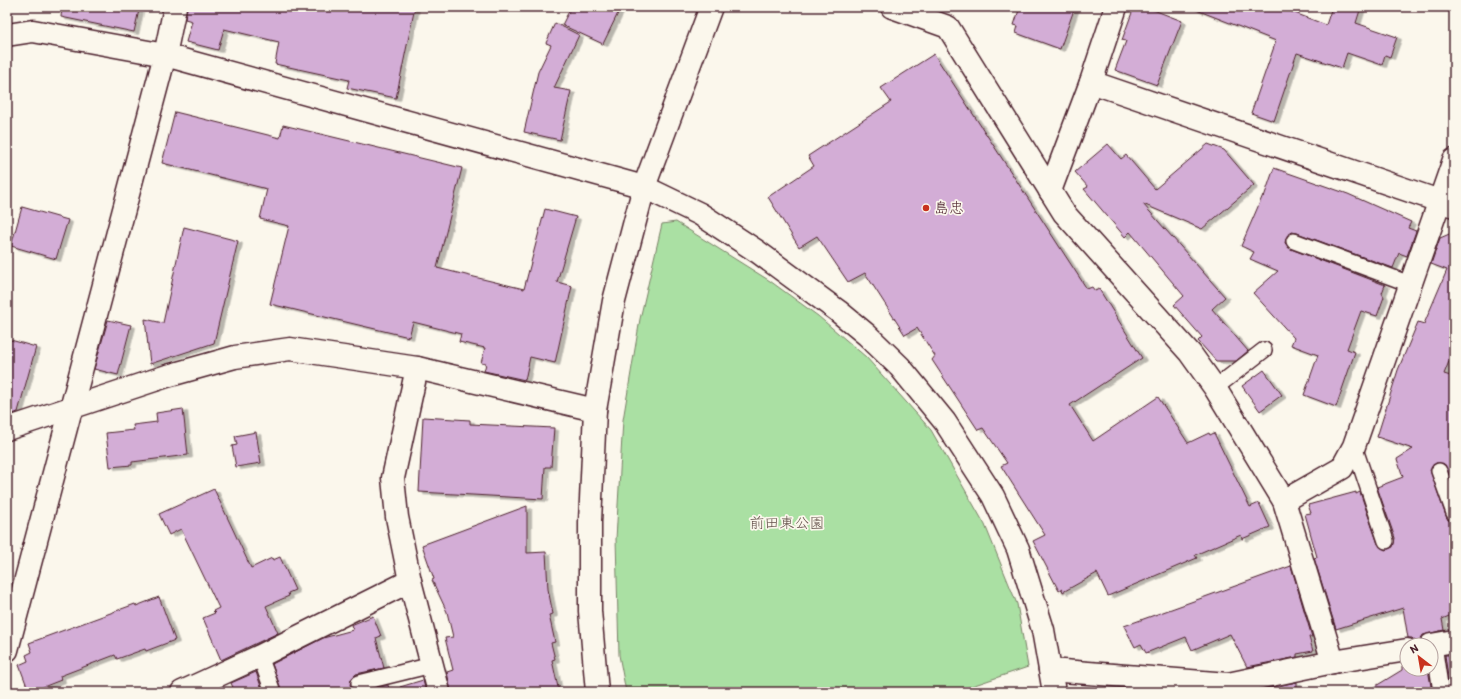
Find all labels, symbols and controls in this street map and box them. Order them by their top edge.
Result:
place label: 島忠 [934,199,964,217]
marker: 島忠 [921,203,931,213]
park label: 前田東公園 [749,514,825,532]
north arrow [1399,637,1439,677]
text: N [1408,641,1421,656]

